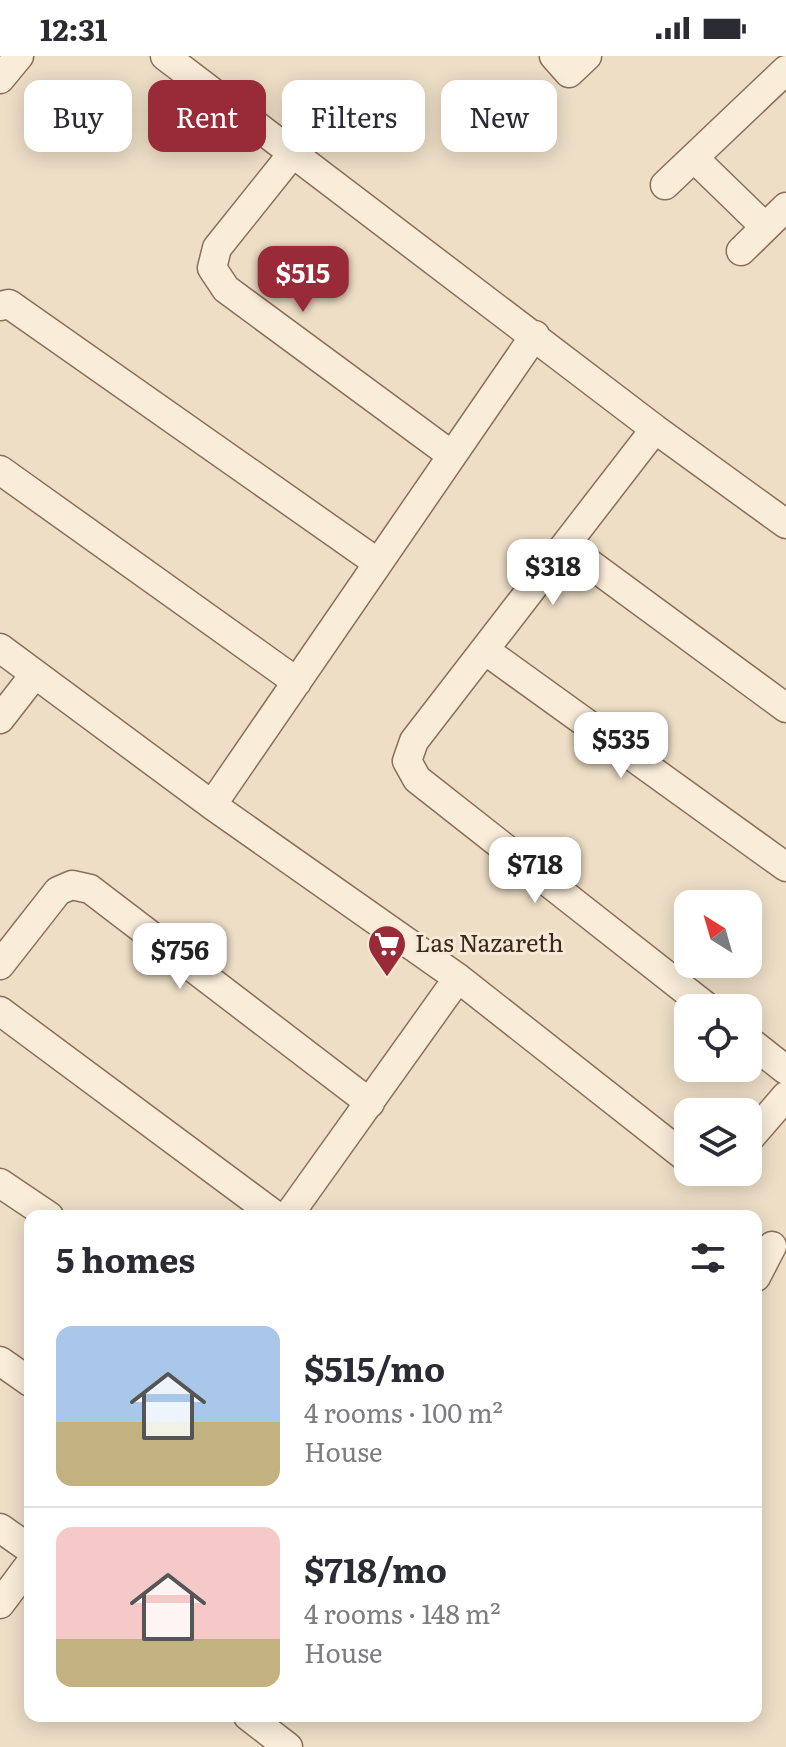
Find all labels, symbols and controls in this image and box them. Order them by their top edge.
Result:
text: 12:31 [40,6,107,50]
chip: Buy [24,80,132,152]
chip: Rent [148,80,266,152]
chip: Filters [282,80,425,152]
chip: New [441,80,557,152]
pin: $515 [256,246,350,314]
text: $515 [276,252,330,291]
pin: $318 [506,539,600,607]
text: $318 [525,545,581,584]
pin: $535 [574,712,668,780]
text: $535 [592,718,650,757]
pin: $718 [488,837,582,905]
text: $718 [507,843,563,882]
north arrow [674,890,762,978]
map controls [674,890,762,1186]
pin: $756 [133,923,227,991]
supermarket icon: Las Nazareth [366,923,408,978]
place label: Las Nazareth [415,924,564,959]
text: $756 [151,929,209,968]
button: locate [674,994,762,1082]
button: layers [674,1098,762,1186]
text: 5 homes [56,1233,195,1283]
icon: filters [686,1236,730,1280]
text: $515/mo [304,1342,445,1392]
icon: home [120,1358,216,1454]
text: 4 rooms · 100 m² [304,1392,503,1431]
text: House [304,1431,382,1470]
text: $718/mo [304,1543,447,1593]
icon: home [120,1559,216,1655]
text: 4 rooms · 148 m² [304,1593,500,1632]
text: House [304,1632,382,1671]

